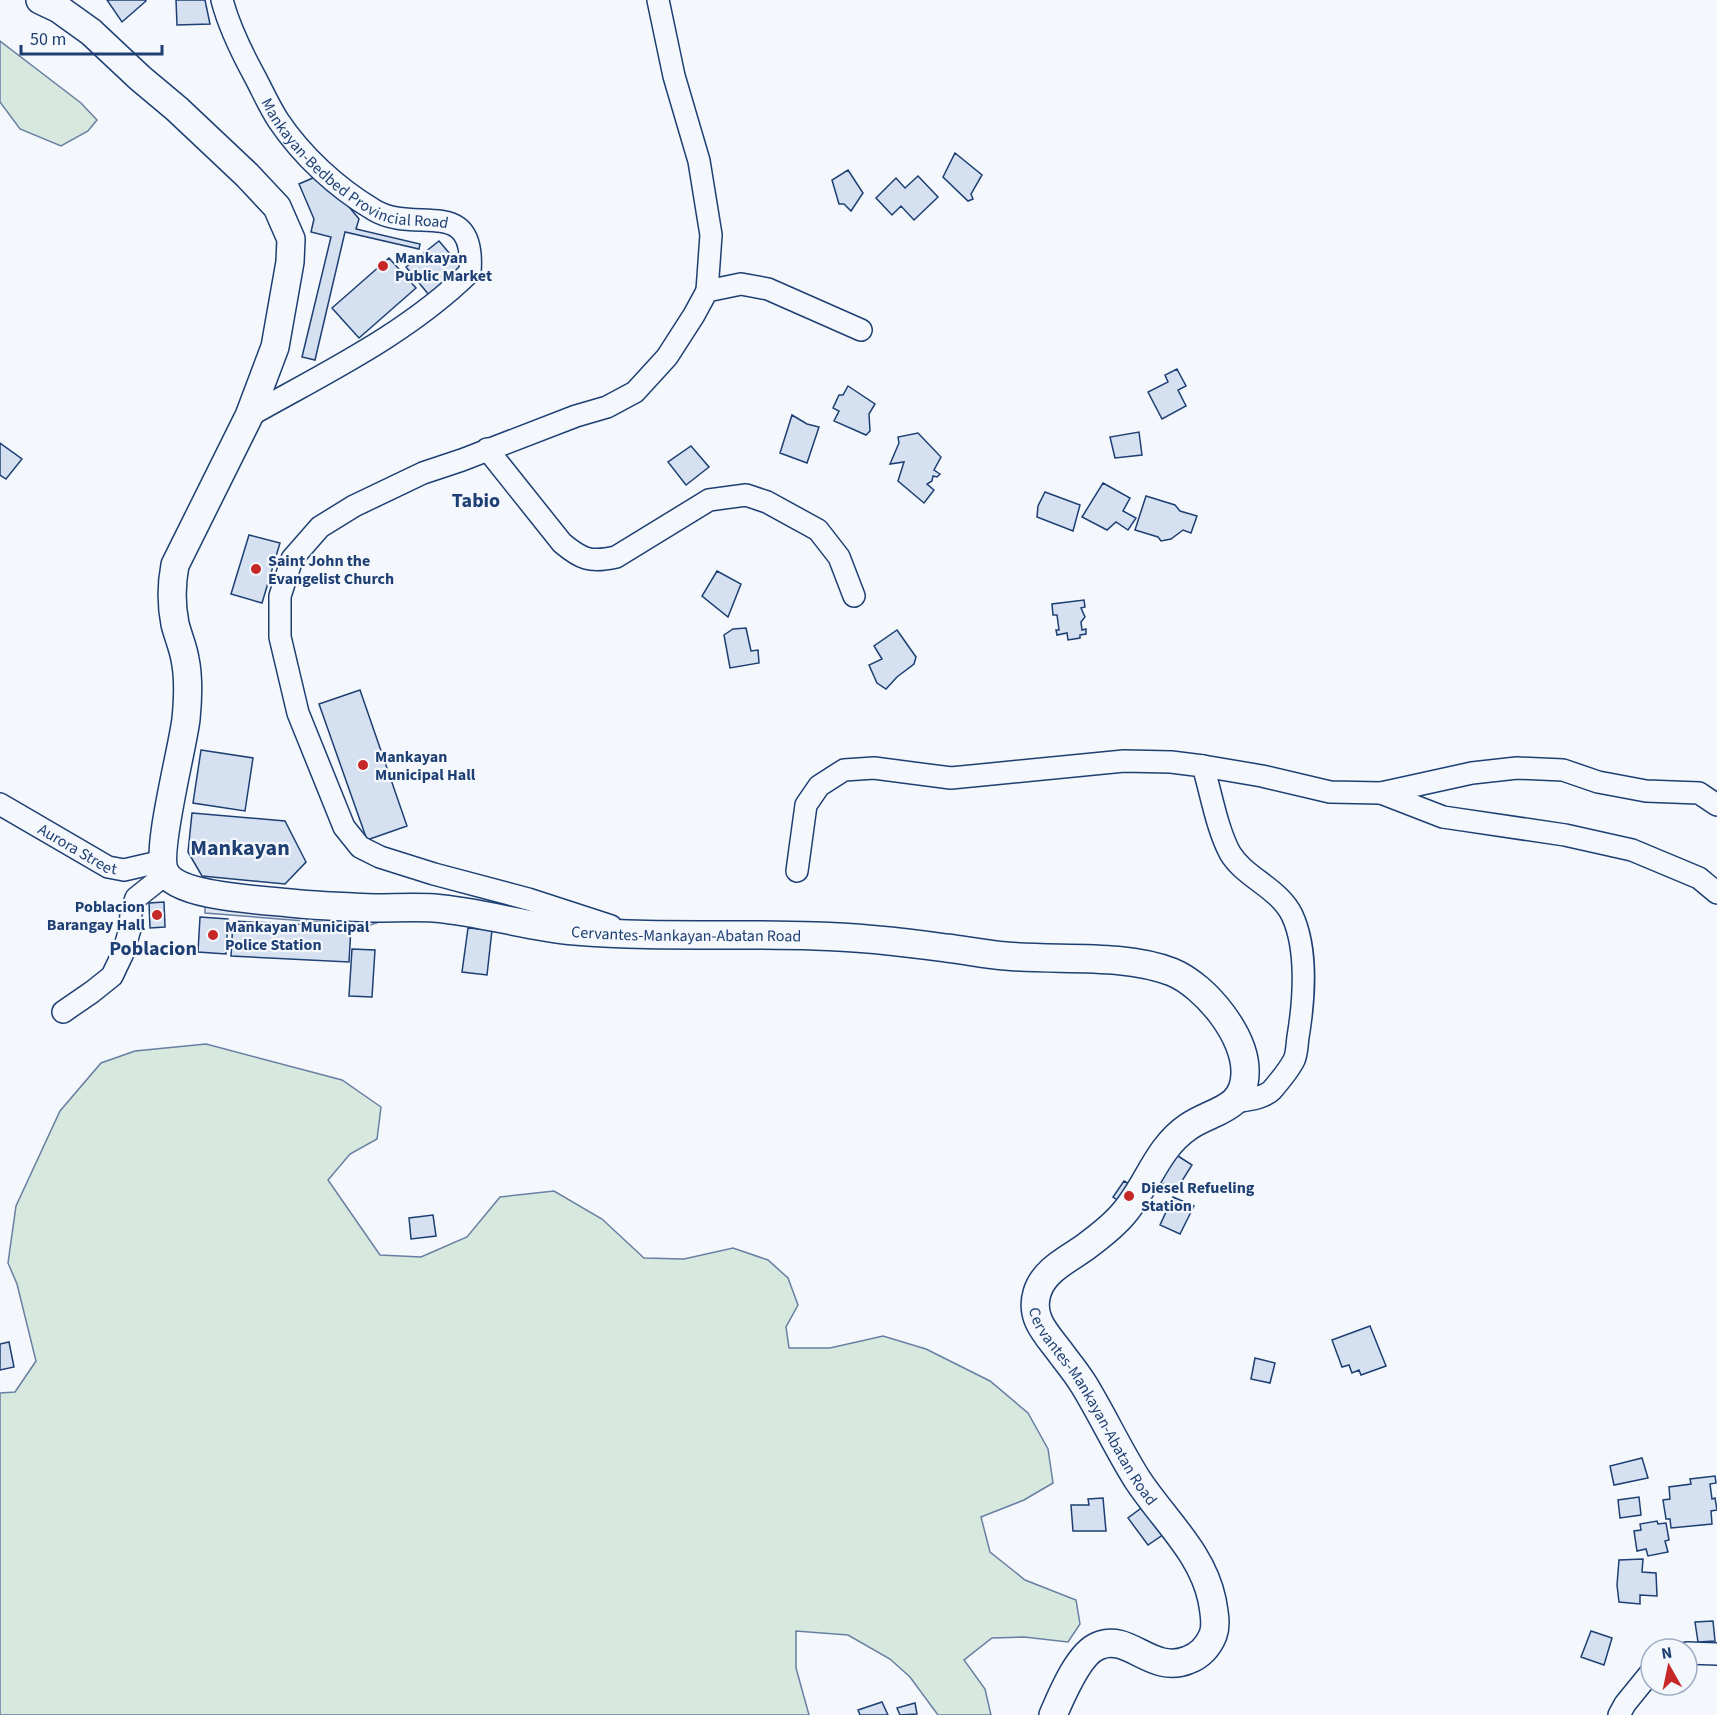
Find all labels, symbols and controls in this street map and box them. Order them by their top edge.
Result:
scale bar [21,18,162,56]
text: 50 m [30,27,66,52]
street label: Mankayan-Bedbed Provincial Road [256,94,450,234]
place label: Mankayan Public Market [395,247,492,287]
marker: Mankayan Public Market [376,259,390,273]
district label: Tabio [452,487,500,515]
place label: Saint John the Evangelist Church [268,550,394,590]
marker: Saint John the Evangelist Church [249,562,263,576]
place label: Mankayan Municipal Hall [375,746,476,786]
marker: Mankayan Municipal Hall [356,758,370,772]
street label: Aurora Street [34,819,119,881]
district label: Mankayan [190,832,290,864]
place label: Poblacion Barangay Hall [47,896,145,936]
marker: Poblacion Barangay Hall [150,908,164,922]
place label: Mankayan Municipal Police Station [225,916,370,956]
street label: Cervantes-Mankayan-Abatan Road [570,921,802,948]
marker: Mankayan Municipal Police Station [206,928,220,942]
district label: Poblacion [109,935,197,963]
place label: Diesel Refueling Station [1141,1177,1255,1217]
marker: Diesel Refueling Station [1122,1189,1136,1203]
street label: Cervantes-Mankayan-Abatan Road [1023,1306,1162,1510]
north arrow [1639,1637,1699,1697]
text: N [1660,1641,1674,1665]

